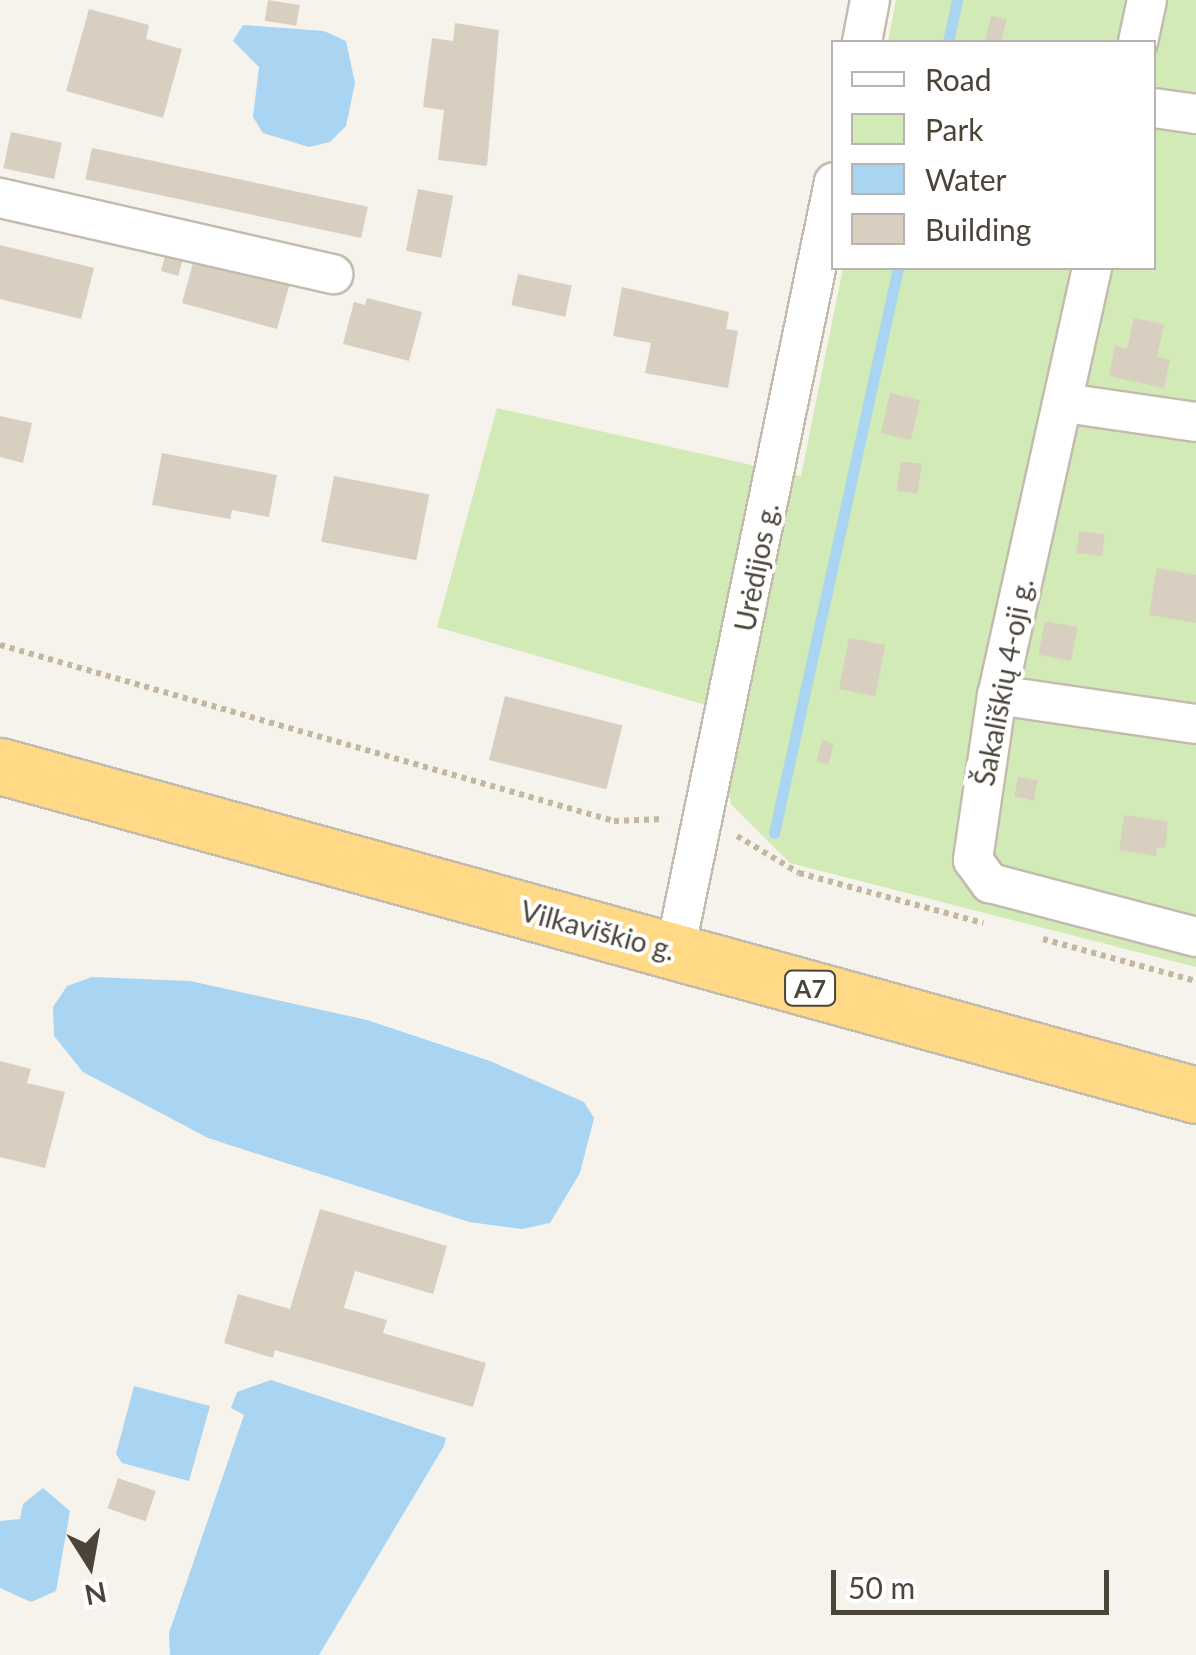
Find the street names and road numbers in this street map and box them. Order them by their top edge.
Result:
street label: Urėdijos g. [727,500,785,634]
street label: Šakališkių 4-oji g. [966,575,1040,789]
street label: Vilkaviškio g. [517,893,679,967]
road number: A7 [782,968,838,1008]

